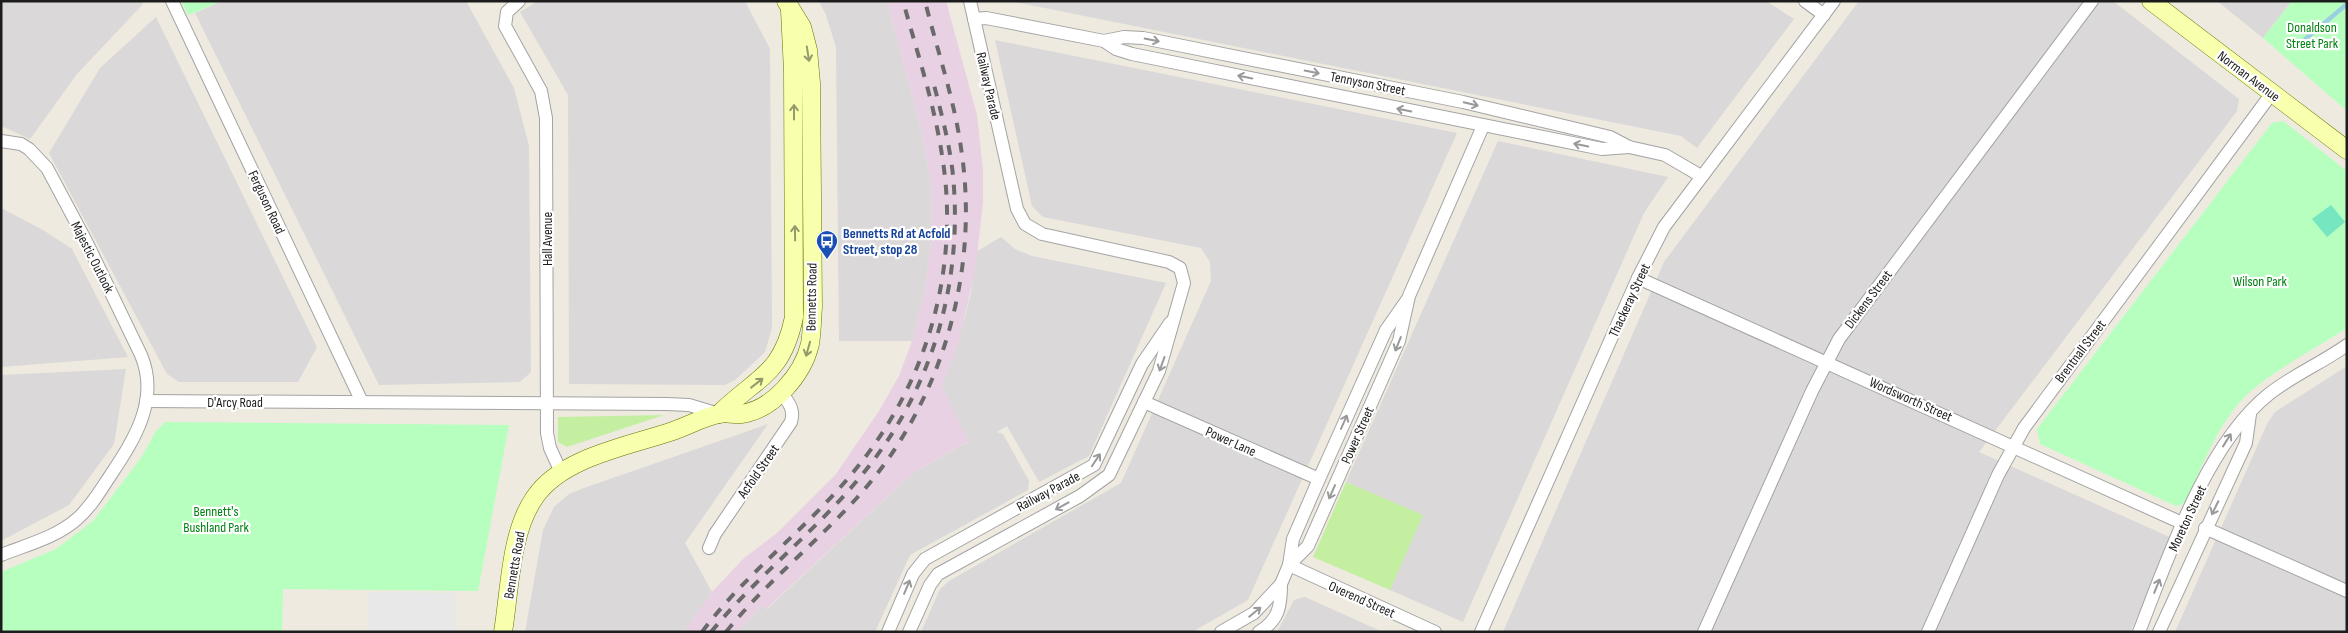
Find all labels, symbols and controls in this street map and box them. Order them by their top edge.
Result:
park label: Donaldson Street Park [2286,19,2339,52]
one-way arrow [1144,35,1160,45]
one-way arrow [804,46,814,62]
street label: Norman Avenue [2214,47,2283,105]
street label: Railway Parade [972,50,1005,122]
one-way arrow [1303,68,1319,77]
street label: Tennyson Street [1329,68,1407,99]
one-way arrow [1238,72,1254,81]
one-way arrow [1463,100,1479,109]
one-way arrow [789,104,799,120]
one-way arrow [1397,105,1413,115]
one-way arrow [1573,140,1589,149]
street label: Ferguson Road [244,168,289,237]
street label: Hall Avenue [539,212,556,266]
street label: Majestic Outlook [67,219,118,296]
one-way arrow [790,225,799,241]
place label: Bennetts Rd at Acfold Street, stop 28 [843,225,950,258]
bus stop icon: Bennetts Rd at Acfold Street, stop 28 [815,229,839,260]
street label: Thackeray Street [1605,261,1654,340]
street label: Bennetts Road [802,262,821,331]
street label: Dickens Street [1841,267,1896,332]
park label: Wilson Park [2233,273,2288,290]
street label: Brentnall Street [2051,316,2110,386]
one-way arrow [1392,336,1401,351]
one-way arrow [802,340,812,356]
one-way arrow [1157,356,1166,371]
street label: Wordsworth Street [1867,374,1955,425]
one-way arrow [750,378,763,389]
street label: D'Arcy Road [207,394,263,411]
street label: Power Street [1337,404,1378,466]
one-way arrow [1340,415,1350,430]
street label: Power Lane [1203,423,1259,460]
one-way arrow [2223,434,2233,448]
street label: Acfold Street [733,441,783,502]
one-way arrow [1091,453,1101,467]
street label: Railway Parade [1014,468,1083,515]
street label: Moreton Street [2165,482,2210,554]
one-way arrow [1326,484,1336,499]
one-way arrow [2209,500,2219,515]
one-way arrow [1054,501,1069,511]
park label: Bennett's Bushland Park [183,503,249,536]
street label: Bennetts Road [500,530,529,600]
street label: Overend Street [1326,577,1398,622]
one-way arrow [2153,579,2162,595]
one-way arrow [903,580,913,595]
one-way arrow [1248,607,1261,618]

